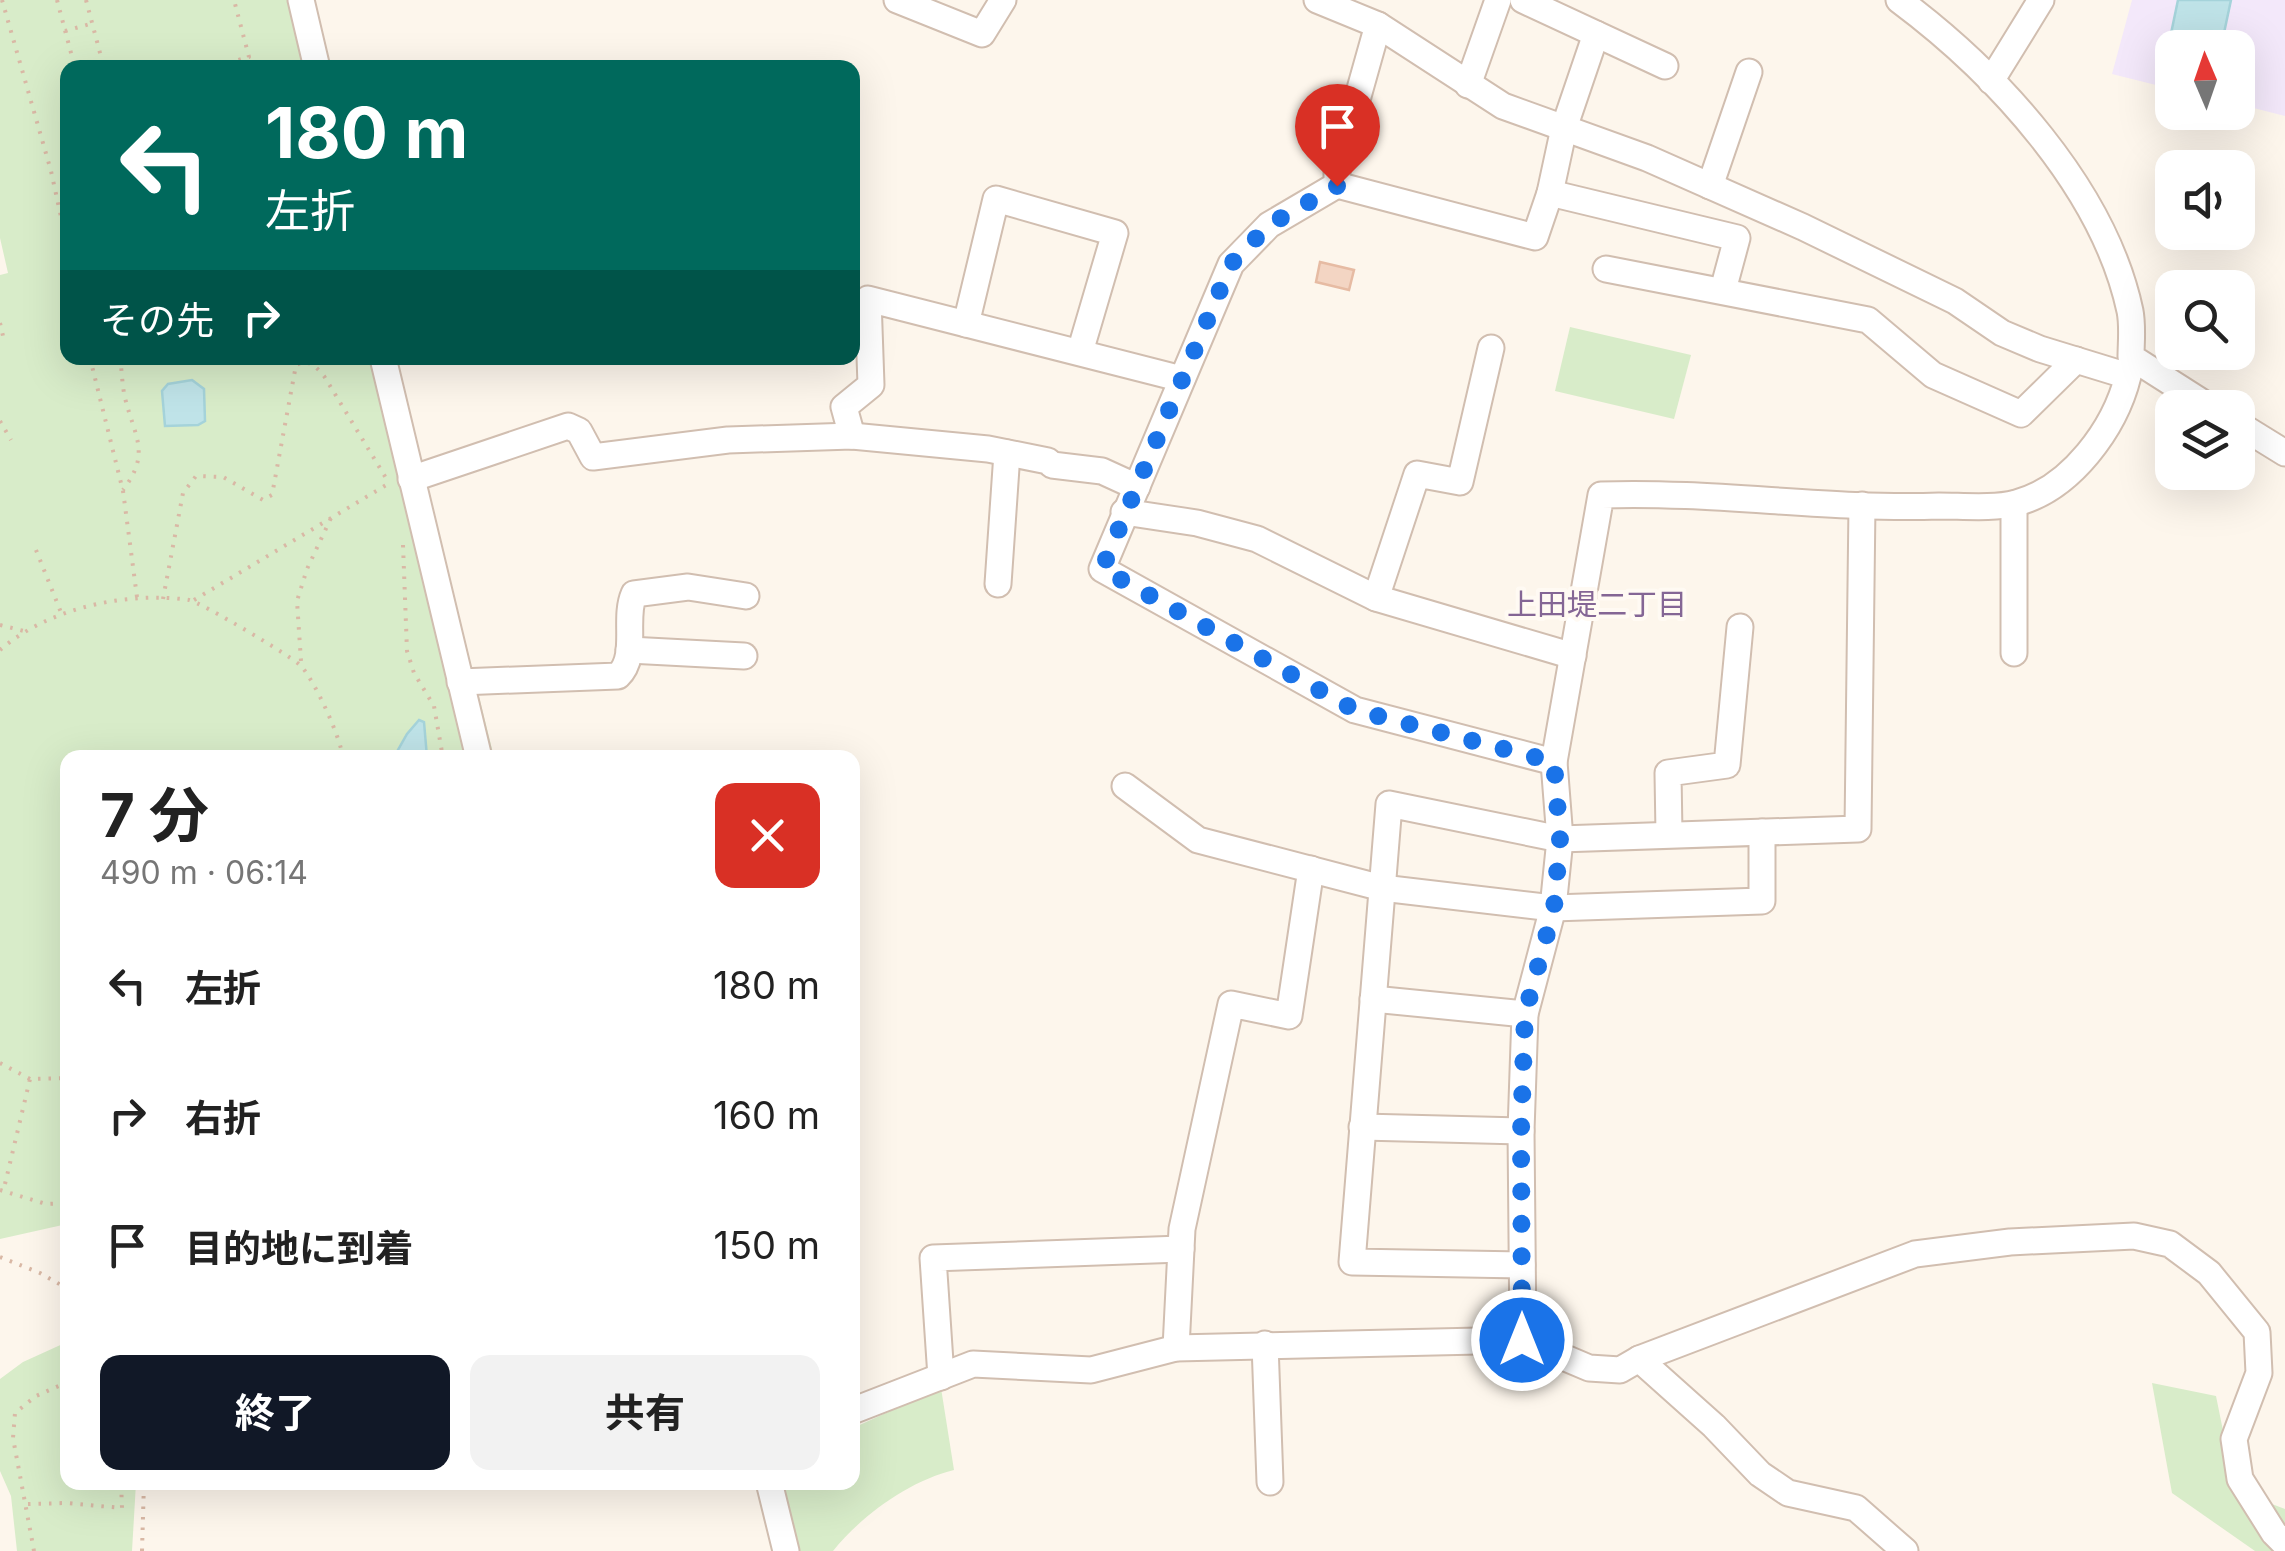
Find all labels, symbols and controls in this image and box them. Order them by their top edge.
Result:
north arrow [2155,30,2255,130]
map controls [2155,30,2255,490]
pin [1295,84,1380,187]
text: 180 m [265,90,468,175]
icon: arrive [1310,99,1365,154]
icon: left [100,100,230,230]
button: sound [2155,150,2255,250]
text: 左折 [265,183,355,238]
button: search [2155,270,2255,370]
icon: right [234,290,289,345]
text: その先 [100,297,214,343]
button: layers [2155,390,2255,490]
district label: 上田堤二丁目 [1507,586,1687,622]
text: 7 分 [100,779,209,851]
button: close [715,783,820,888]
text: 490 m · 06:14 [100,853,308,892]
icon: left [100,958,155,1013]
text: 180 m [713,962,820,1008]
text: 左折 [185,965,261,1011]
icon: right [100,1088,155,1143]
text: 160 m [713,1092,820,1138]
text: 右折 [185,1095,261,1141]
icon: arrive [100,1218,155,1273]
text: 150 m [713,1222,820,1268]
text: 目的地に到着 [185,1225,413,1271]
position arrow [1470,1288,1574,1392]
button: 終了 [100,1355,450,1470]
button: 共有 [470,1355,820,1470]

